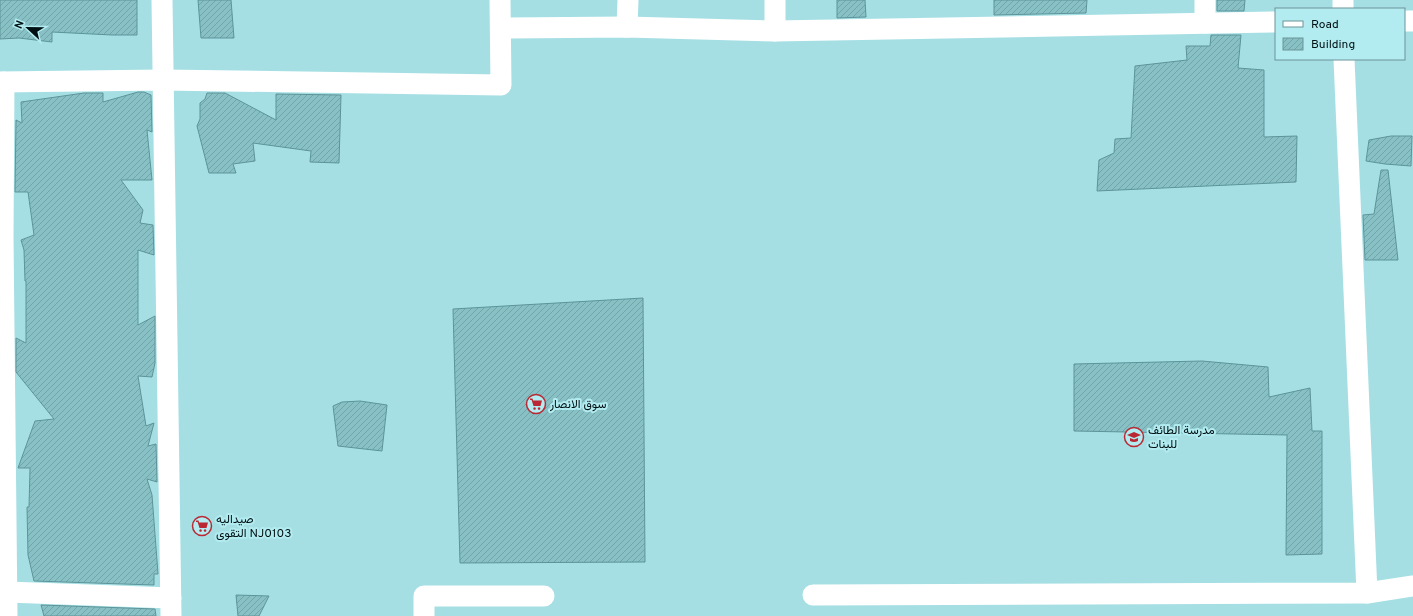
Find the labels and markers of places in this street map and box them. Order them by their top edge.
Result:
supermarket icon: سوق الانصار [525,393,547,415]
place label: سوق الانصار [549,397,607,413]
place label: مدرسة الطائف للبنات [1148,423,1215,453]
school or university icon: مدرسة الطائف للبنات [1123,426,1145,448]
place label: صيداليه التقوى NJ0103 [216,512,291,542]
supermarket icon: صيداليه التقوى NJ0103 [191,515,213,537]

